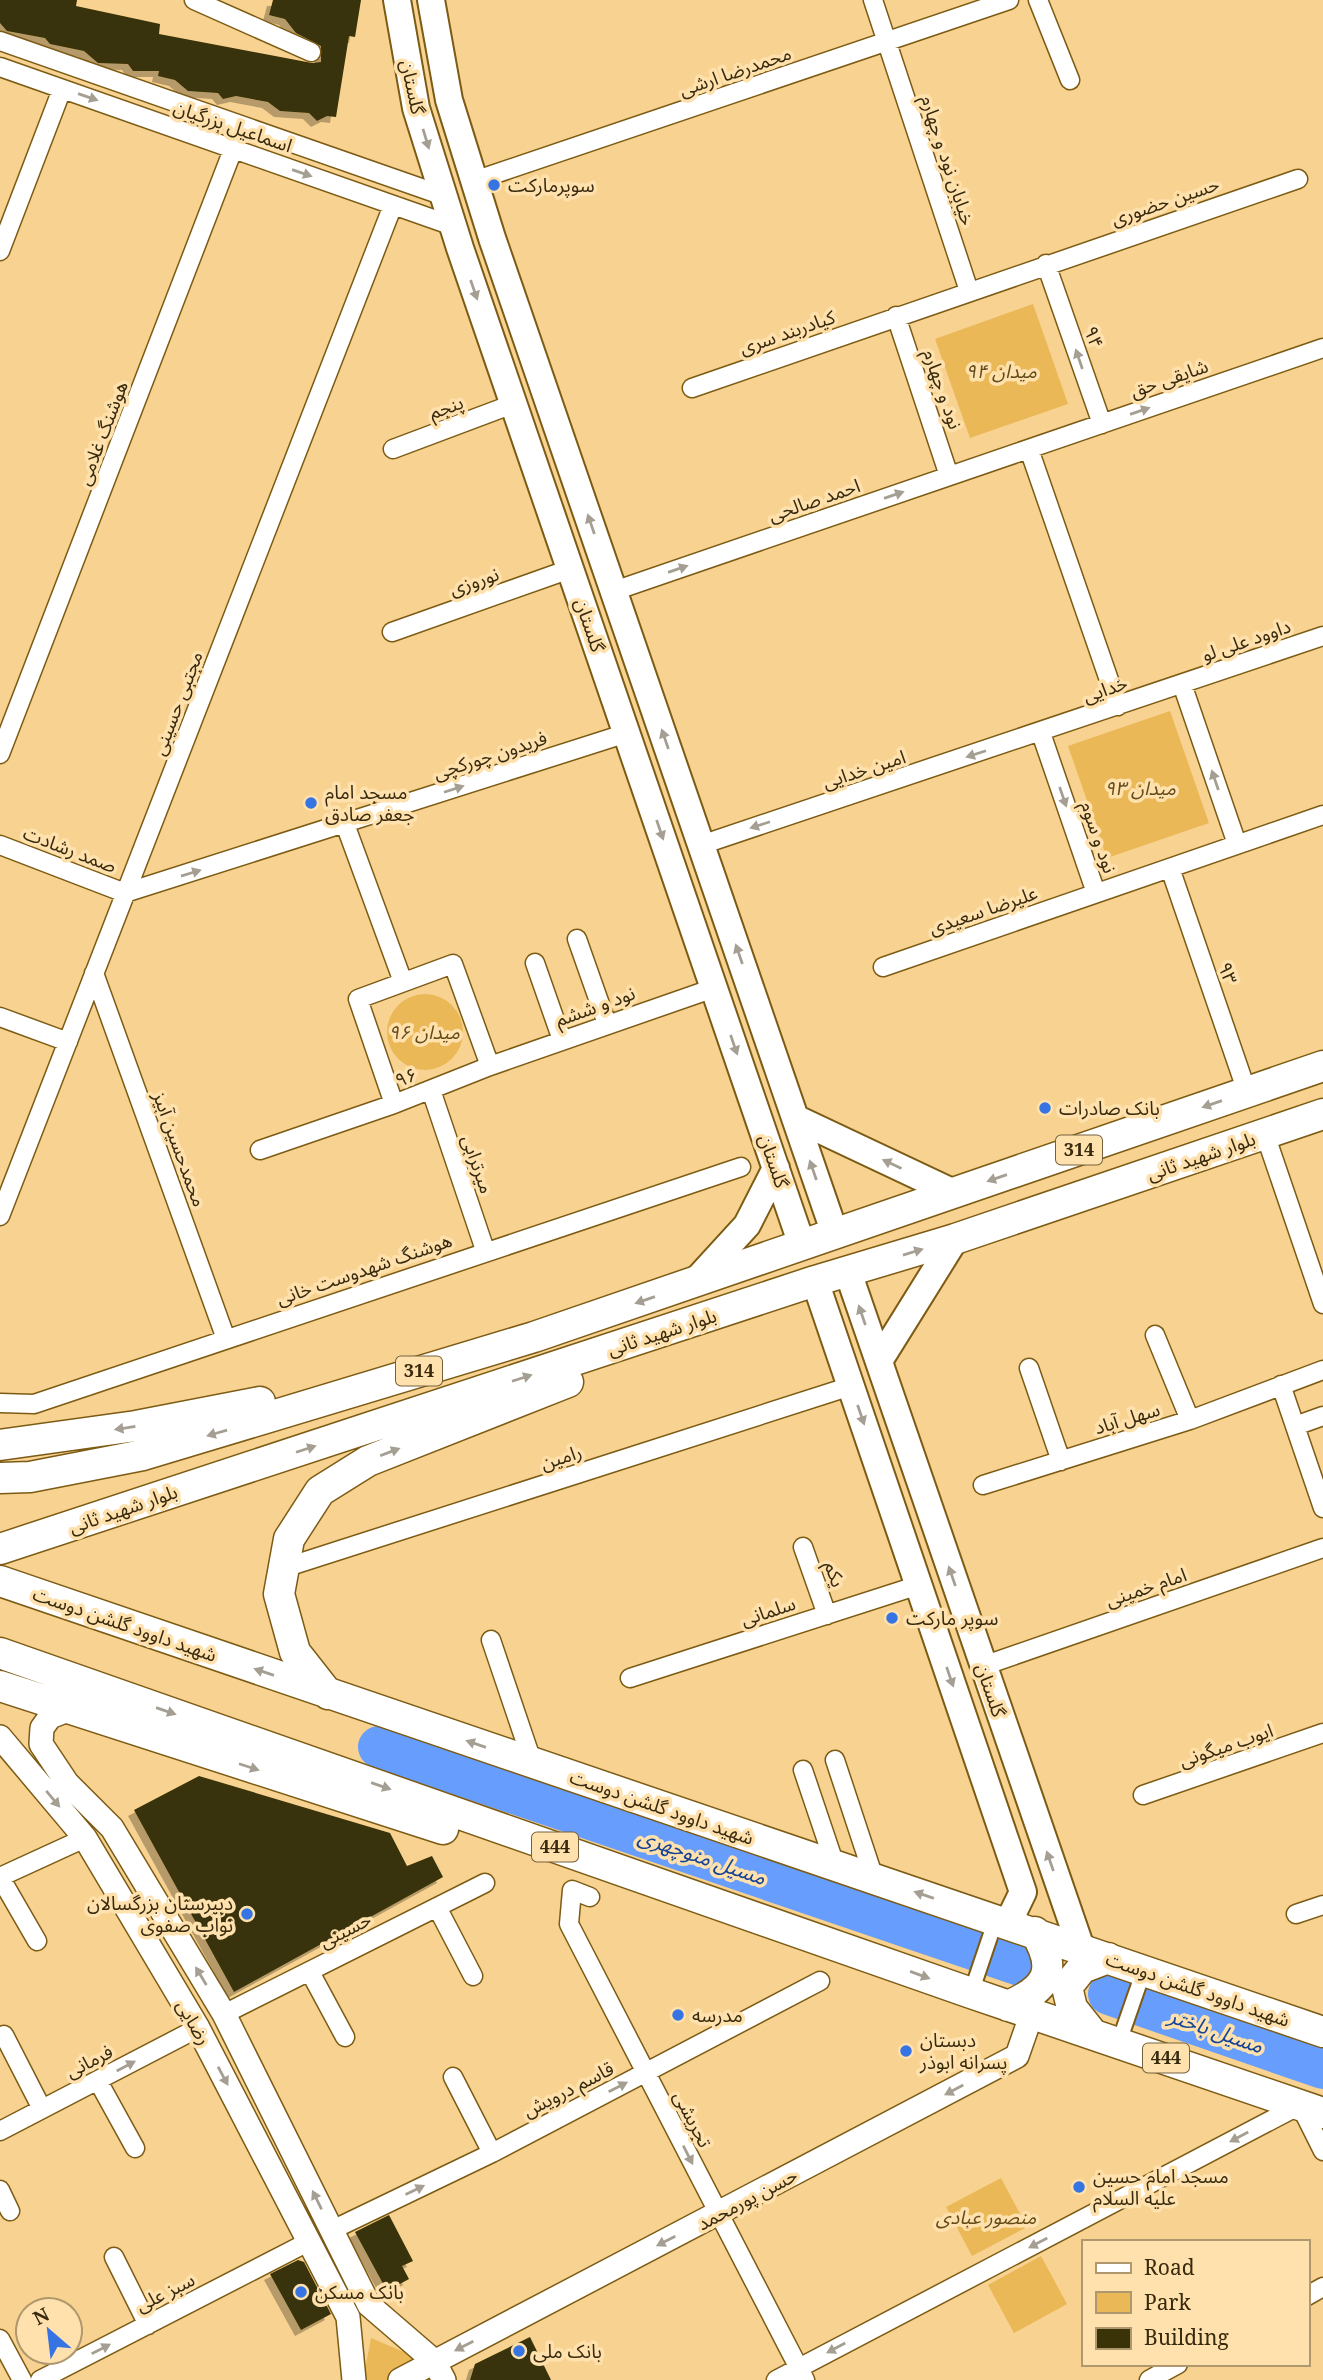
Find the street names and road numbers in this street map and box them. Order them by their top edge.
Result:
street label: محمدرضا ارشی [675,40,795,102]
street label: گلستان [395,57,432,118]
street label: خیابان نود و چهارم [913,91,981,229]
street label: اسماعیل بزرگیان [170,94,296,158]
street label: حسین حضوری [1107,170,1223,232]
street label: کیادربند سری [736,303,839,360]
street label: ۹۴ [1078,322,1110,352]
street label: نود و چهارم [915,345,969,433]
street label: شایقی حق [1126,353,1212,403]
street label: هوشنگ غلامی [70,377,134,489]
street label: پنجم [425,389,468,427]
street label: احمد صالحی [765,472,863,528]
street label: نوروزی [446,560,502,602]
street label: گلستان [569,595,612,656]
street label: داوود علی لو [1198,613,1294,667]
street label: مجتبی حسینی [145,647,209,759]
street label: خدایی [1079,669,1131,709]
street label: فریدون چورکچی [430,724,550,786]
street label: امین خدایی [819,743,909,795]
street label: نود و سوم [1073,798,1123,877]
street label: صمد رشادت [20,819,120,879]
street label: علیرضا سعیدی [925,879,1041,941]
street label: ۹۳ [1212,958,1244,988]
street label: نود و ششم [551,980,639,1034]
street label: ۹۶ [391,1061,421,1093]
street label: محمدحسین آبیز [147,1087,213,1210]
street label: بلوار شهید ثانی [1143,1125,1259,1187]
street label: میرترابی [456,1131,500,1197]
street label: گلستان [753,1131,796,1192]
road number: 314 [1056,1135,1102,1164]
street label: هوشنگ شهدوست خانی [273,1227,455,1311]
street label: بلوار شهید ثانی [604,1302,720,1362]
road number: 314 [396,1356,442,1386]
street label: سهل آباد [1091,1396,1163,1440]
street label: رامین [537,1438,585,1476]
street label: بلوار شهید ثانی [65,1478,181,1540]
street label: یکم [817,1557,852,1591]
street label: امام خمینی [1102,1561,1191,1615]
street label: شهید داوود گلشن دوست [30,1580,220,1668]
street label: سلمانی [737,1590,799,1632]
street label: گلستان [970,1660,1013,1721]
street label: ایوب میگونی [1176,1717,1276,1773]
street label: شهید داوود گلشن دوست [567,1763,757,1851]
road number: 444 [532,1832,578,1861]
street label: حسینی [315,1906,375,1954]
street label: شهید داوود گلشن دوست [1103,1945,1293,2033]
street label: رضایی [171,1994,217,2050]
street label: فرمانی [61,2038,117,2084]
road number: 444 [1143,2044,1189,2072]
street label: قاسم درویش [518,2055,619,2125]
street label: تجریشی [668,2086,718,2152]
street label: حسن پورمحمد [692,2162,802,2236]
street label: سبز علی [131,2266,199,2318]

